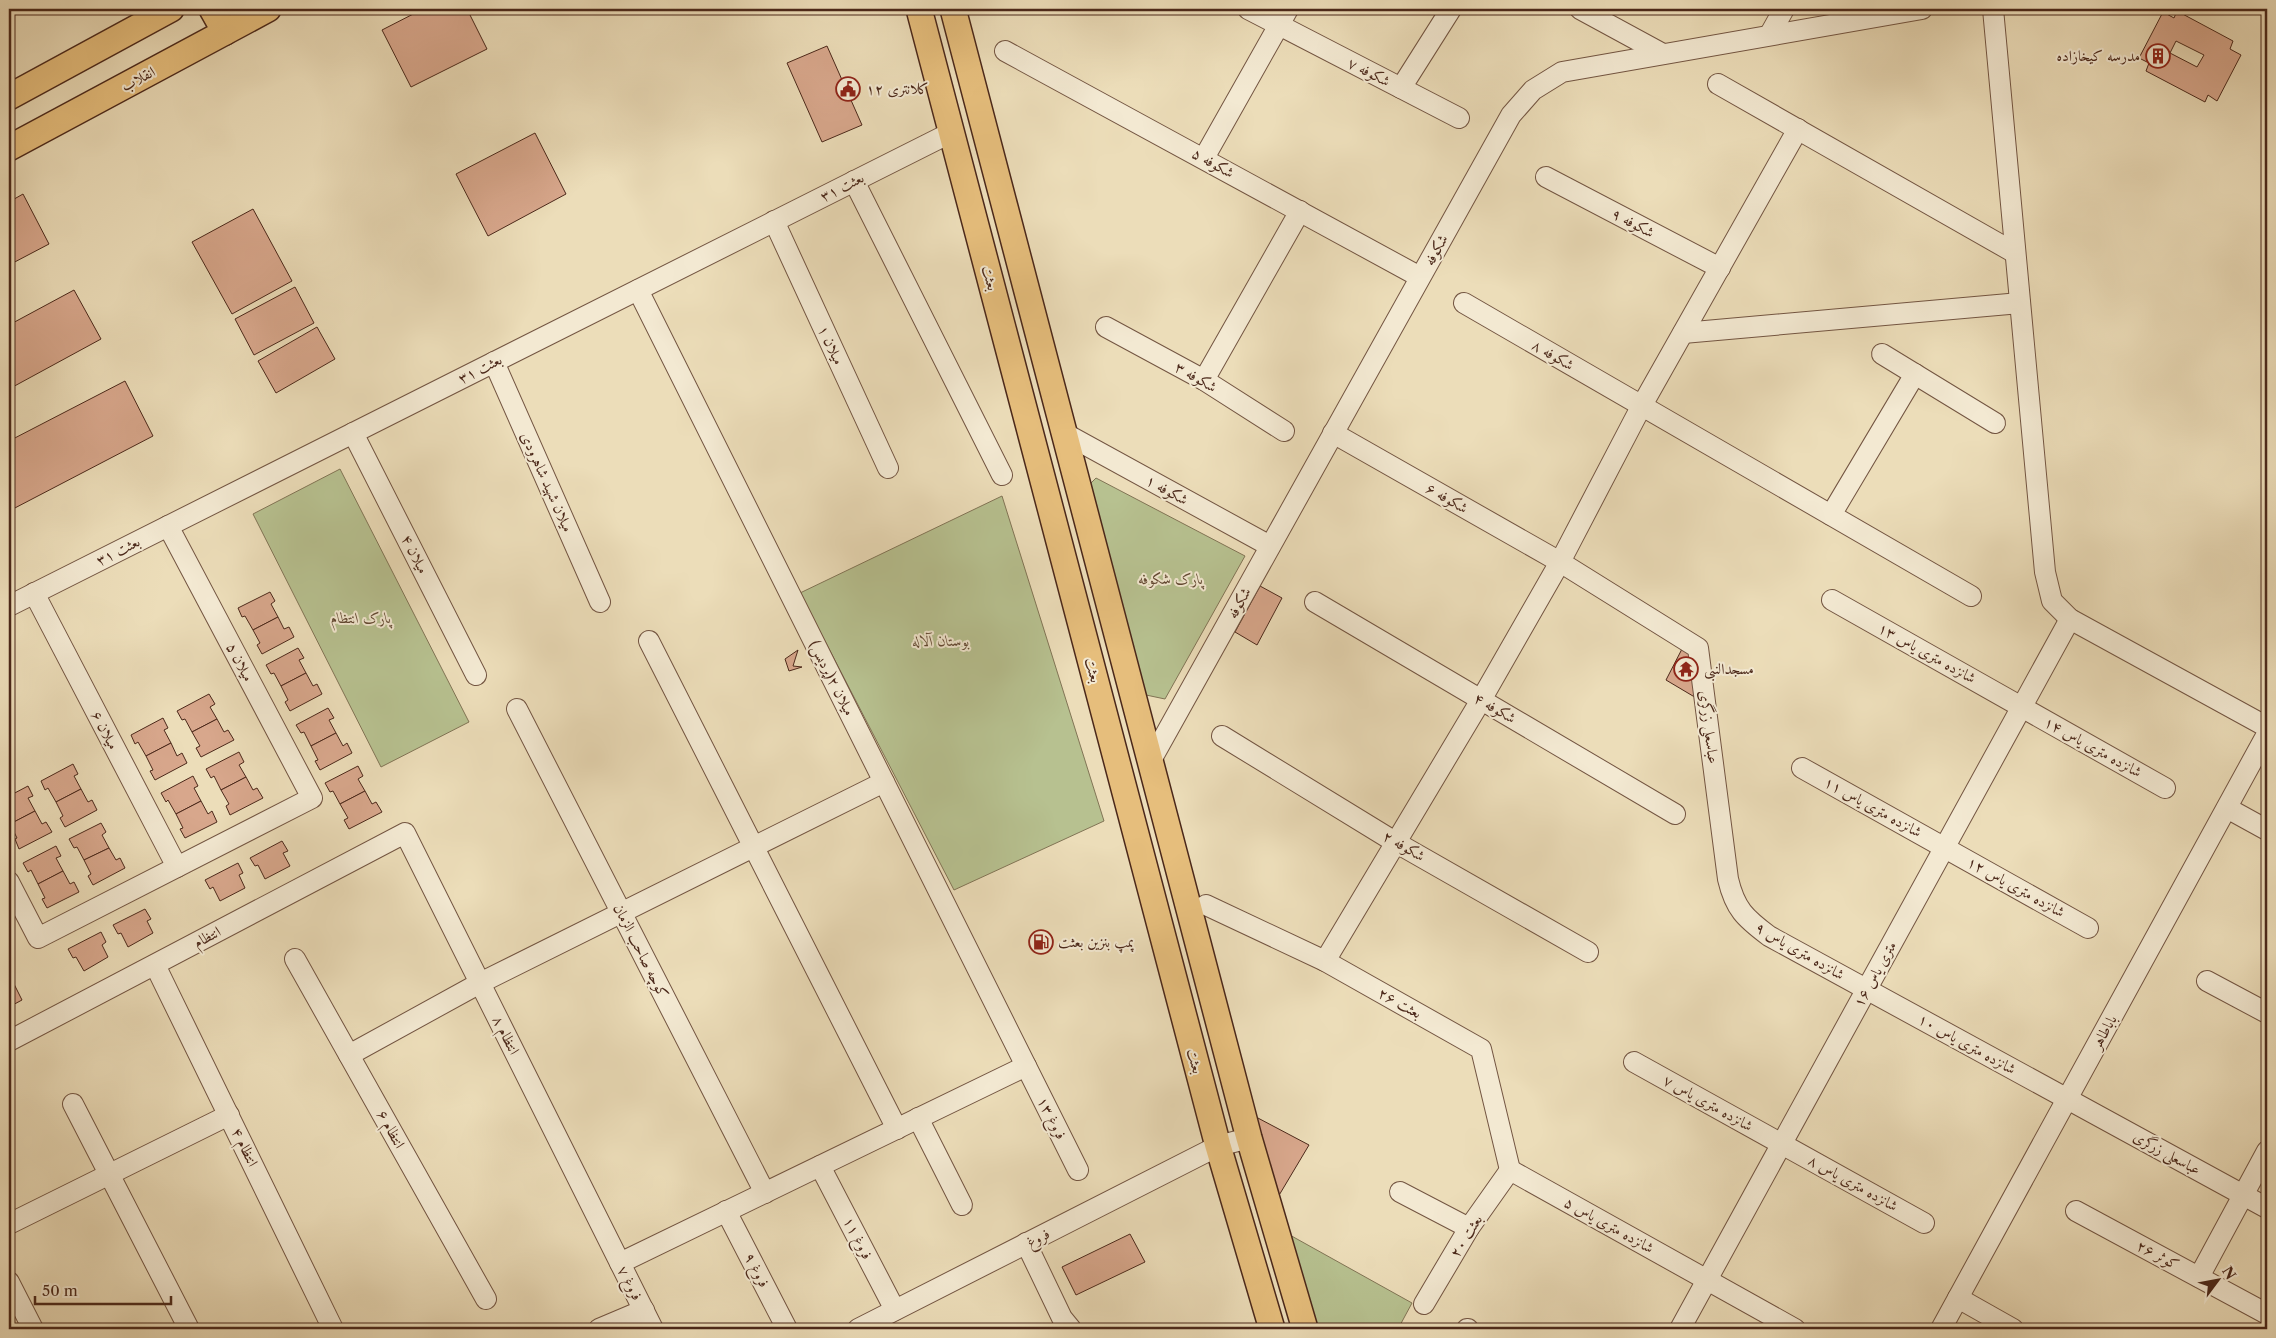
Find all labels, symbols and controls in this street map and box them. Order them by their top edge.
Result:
building icon: مدرسه کیخازاده [2145,43,2171,69]
place label: مدرسه کیخازاده [2056,46,2140,65]
street label: شکوفه ۷ [1345,53,1394,90]
street label: انقلاب [117,62,158,95]
public building icon: کلانتری ۱۲ [835,76,861,102]
place label: کلانتری ۱۲ [866,79,929,98]
street label: شکوفه ۵ [1189,143,1238,182]
street label: بعثت ۳۱ [817,167,867,206]
street label: شکوفه ۹ [1609,204,1658,242]
street label: شکوفه [1419,231,1452,269]
street label: بعثت [978,263,1003,293]
street label: میلان ۱ [814,322,849,367]
street label: شکوفه ۸ [1529,335,1578,374]
street label: بعثت ۳۱ [455,349,505,388]
street label: شکوفه ۳ [1172,357,1221,396]
street label: میلان شهید شاهرودی [516,429,578,535]
street label: شکوفه ۱ [1143,470,1192,509]
street label: شکوفه ۶ [1423,478,1472,517]
street label: بعثت ۳۱ [93,531,143,570]
street label: میلان ۴ [398,531,433,576]
park label: پارک شکوفه [1139,569,1205,590]
street label: شکوفه [1222,584,1255,622]
park label: پارک انتظام [331,608,392,631]
street label: شانزده متری یاس ۱۳ [1875,618,1979,687]
park label: بوستان آلاله [912,631,970,650]
street label: میلان ۲(پردیس) [804,637,860,719]
street label: میلان ۵ [222,639,259,684]
street label: بعثت [1081,655,1106,685]
temple icon: مسجدالنبی [1673,656,1699,682]
place label: مسجدالنبی [1704,659,1754,681]
street label: شکوفه ۴ [1471,688,1520,727]
street label: عباسعلی زرگری [1694,689,1723,765]
street label: میلان ۶ [87,707,124,752]
street label: شانزده متری یاس ۱۴ [2041,712,2145,781]
street label: شانزده متری یاس ۱۱ [1821,772,1925,841]
street label: شکوفه ۲ [1380,826,1429,865]
street label: شانزده متری یاس ۱۲ [1964,852,2068,921]
street label: کوچه صاحب الزمان [608,900,673,1002]
street label: شانزده متری یاس ۹ [1752,917,1848,984]
street label: انتظام [190,922,226,955]
fuel station icon: پمپ بنزین بعثت [1028,929,1054,955]
place label: پمپ بنزین بعثت [1058,932,1134,953]
street label: ۱۶ متری یاس [1849,938,1900,1010]
street label: بعثت ۲۶ [1375,983,1425,1022]
street label: شانزده متری یاس ۱۰ [1915,1009,2019,1078]
street label: باباطاهر [2085,1011,2122,1055]
street label: انتظام ۸ [485,1012,524,1059]
street label: بعثت [1183,1046,1208,1076]
street label: شانزده متری یاس ۷ [1660,1070,1757,1135]
street label: فروغ ۱۳ [1030,1093,1071,1144]
street label: انتظام ۶ [370,1106,410,1153]
street label: انتظام ۴ [224,1124,263,1171]
street label: عباسعلی زرگری [2129,1126,2204,1181]
street label: شانزده متری یاس ۸ [1805,1150,1902,1215]
street label: شانزده متری یاس ۵ [1561,1192,1658,1257]
street label: بعثت ۲۰ [1445,1211,1486,1261]
street label: فروغ ۱۱ [836,1213,877,1264]
street label: فروغ [1023,1224,1054,1255]
street label: کوثر ۲۶ [2134,1235,2183,1274]
street label: فروغ ۹ [737,1249,774,1292]
north arrow [2194,1256,2244,1306]
street label: فروغ ۷ [610,1262,647,1305]
text: N [2218,1263,2240,1283]
scale bar [35,1273,171,1305]
text: 50 m [42,1281,78,1300]

